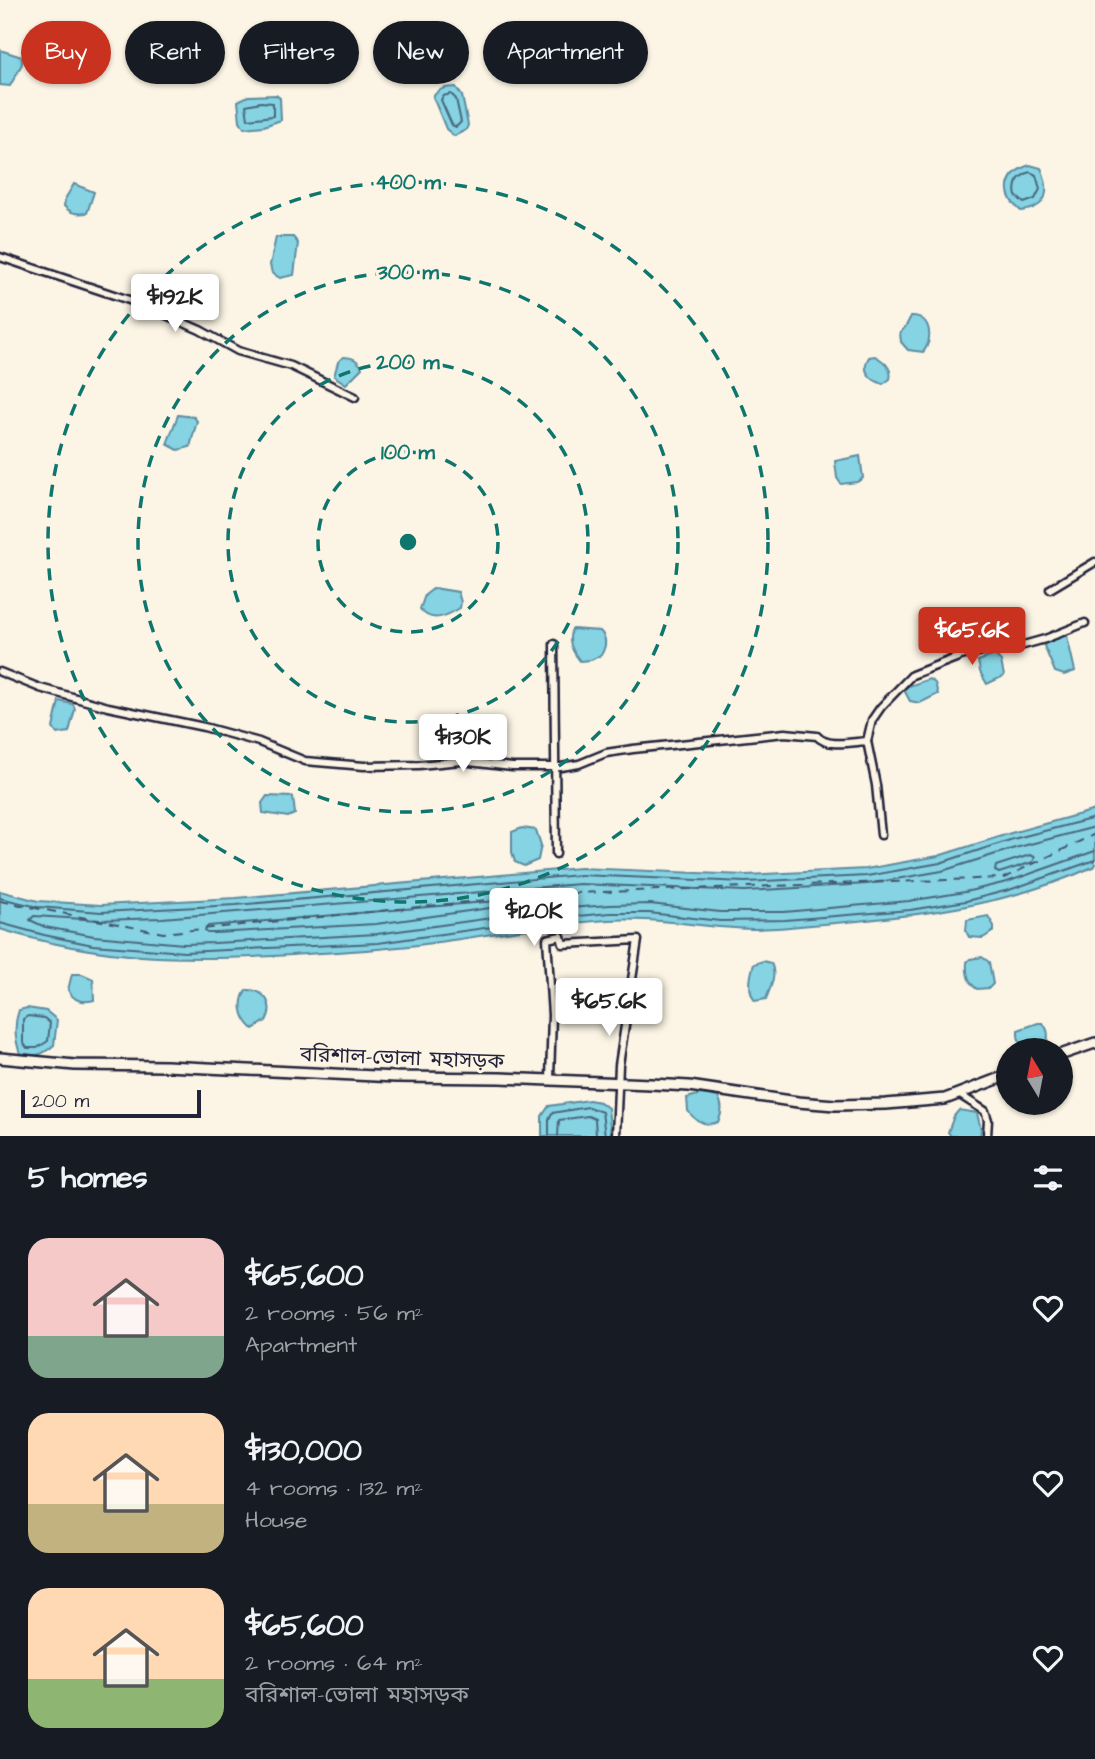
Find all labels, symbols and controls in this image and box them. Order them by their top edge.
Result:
chip: Buy [21,21,111,84]
chip: Rent [125,21,225,84]
chip: Filters [239,21,359,84]
chip: New [373,21,469,84]
chip: Apartment [483,21,648,84]
text: 400 m [375,168,441,197]
text: 300 m [376,258,440,287]
pin: $192K [126,274,224,334]
text: $192K [147,281,203,313]
text: 200 m [375,348,440,377]
text: 100 m [381,438,436,467]
centre of rings [396,530,420,554]
pin: $65.6K [915,608,1029,667]
text: $65.6K [934,614,1010,646]
pin: $130K [414,714,512,774]
text: $130K [435,721,491,753]
pin: $120K [485,888,583,948]
text: $120K [505,895,563,927]
pin: $65.6K [552,978,666,1038]
text: $65.6K [571,985,647,1017]
north arrow [996,1038,1073,1115]
map controls [996,1038,1073,1115]
street label: বরিশাল-ভোলা মহাসড়ক [298,1040,506,1076]
scale bar [21,1087,201,1119]
text: 200 m [32,1088,89,1115]
text: 5 homes [28,1157,148,1199]
icon: filters [1029,1159,1067,1197]
text: $65,600 [245,1255,364,1297]
icon: home [84,1266,168,1350]
icon: heart [1029,1289,1067,1327]
text: 2 rooms · 56 m² [245,1297,423,1329]
text: Apartment [245,1329,357,1361]
text: $130,000 [245,1430,362,1472]
icon: home [84,1441,168,1525]
icon: heart [1029,1464,1067,1502]
text: 4 rooms · 132 m² [245,1472,423,1504]
text: House [245,1504,308,1536]
text: $65,600 [245,1605,364,1647]
icon: home [84,1616,168,1700]
icon: heart [1029,1639,1067,1677]
text: 2 rooms · 64 m² [245,1647,423,1679]
text: বরিশাল-ভোলা মহাসড়ক [245,1679,469,1711]

